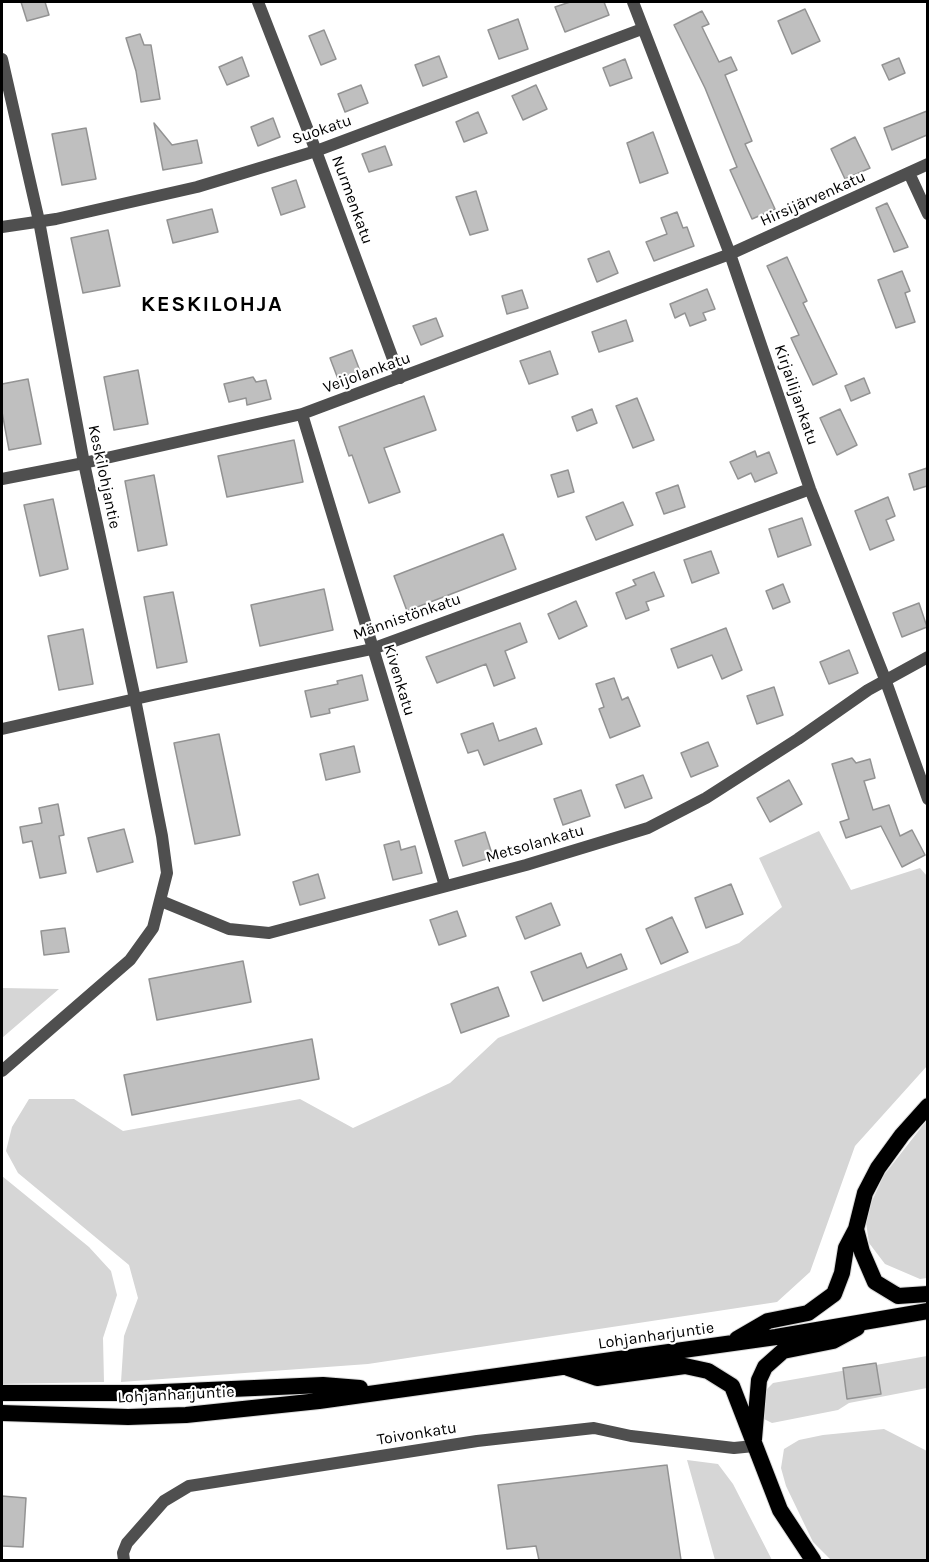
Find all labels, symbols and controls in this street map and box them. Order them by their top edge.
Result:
street label: Suokatu [290,111,354,149]
street label: Nurmenkatu [327,153,377,247]
street label: Hirsijärvenkatu [757,167,869,231]
district label: KESKILOHJA [141,292,283,318]
street label: Kirjailijankatu [770,342,822,448]
street label: Veijolankatu [321,348,413,398]
street label: Keskilohjantie [84,423,124,531]
street label: Männistönkatu [351,590,463,644]
street label: Kivenkatu [379,642,419,718]
street label: Metsolankatu [484,821,586,867]
street label: Lohjanharjuntie [597,1318,715,1354]
street label: Lohjanharjuntie [117,1382,235,1408]
street label: Toivonkatu [376,1418,458,1450]

